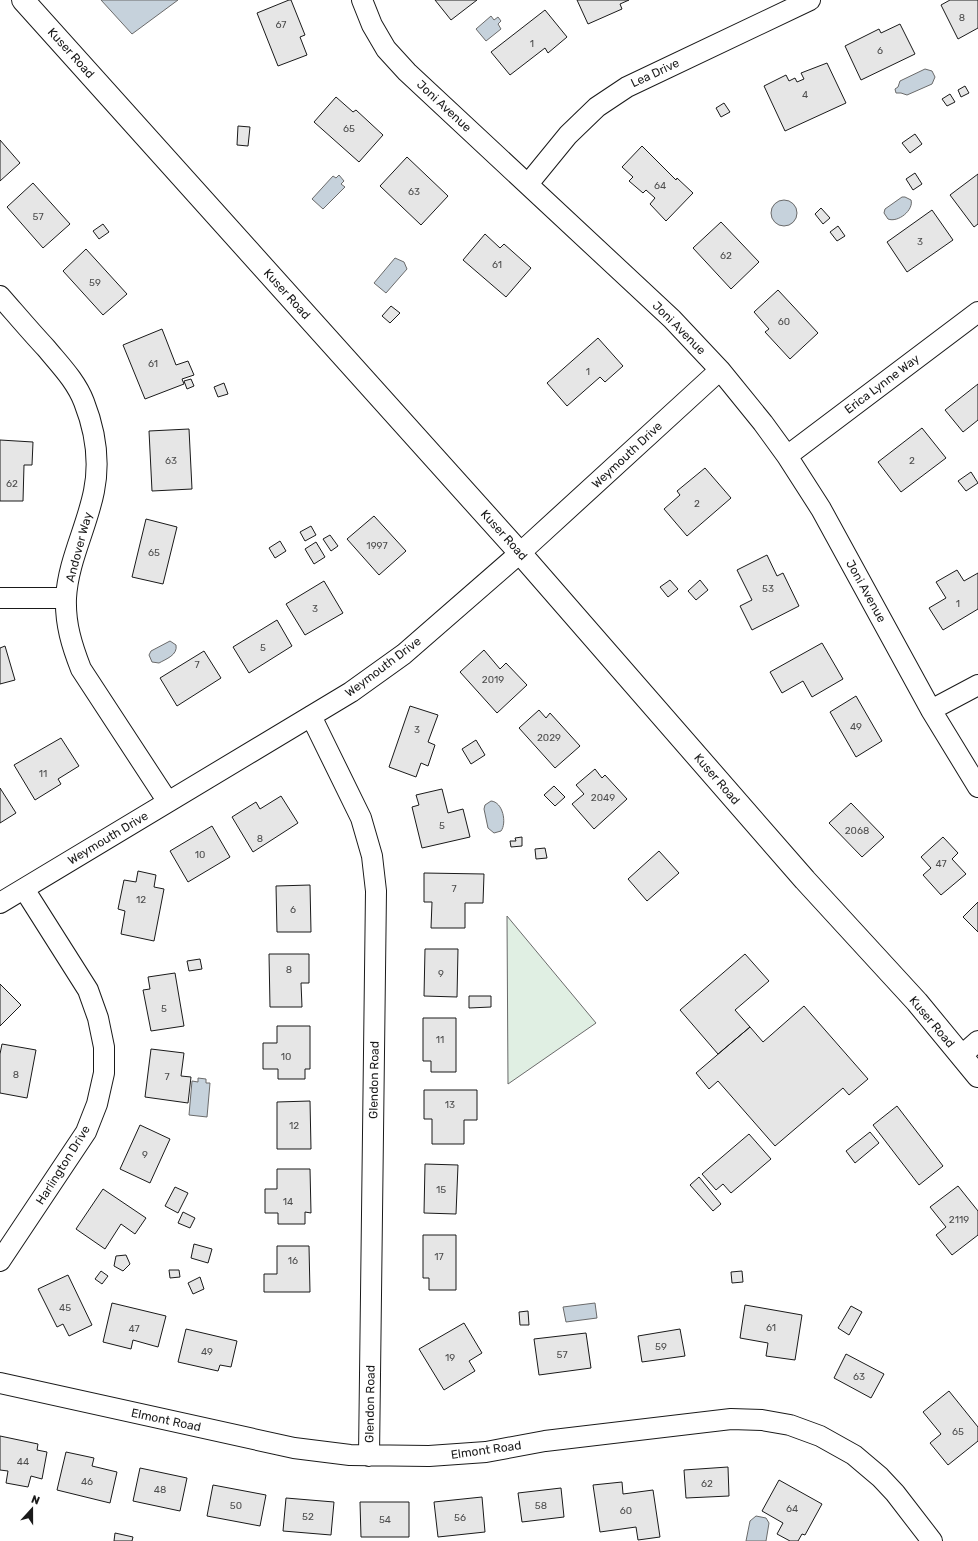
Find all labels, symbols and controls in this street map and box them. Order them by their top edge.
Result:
house number: 8 [959,12,965,24]
house number: 67 [276,19,286,31]
street label: Kuser Road [45,25,97,81]
house number: 1 [530,38,534,50]
house number: 6 [877,45,883,57]
street label: Lea Drive [629,56,682,90]
street label: Joni Avenue [414,77,474,135]
house number: 4 [802,89,808,101]
house number: 65 [343,123,355,135]
house number: 64 [654,180,666,192]
house number: 63 [408,186,420,198]
house number: 57 [32,211,44,223]
house number: 3 [917,236,923,248]
house number: 62 [720,250,732,262]
house number: 61 [492,259,502,271]
street label: Kuser Road [261,266,313,322]
house number: 59 [89,277,101,289]
street label: Joni Avenue [650,299,709,358]
house number: 60 [778,316,790,328]
street label: Erica Lynne Way [842,351,922,417]
house number: 61 [148,358,158,370]
house number: 1 [586,366,590,378]
street label: Weymouth Drive [589,419,665,491]
house number: 63 [165,455,177,467]
house number: 2 [909,455,915,467]
house number: 62 [6,478,18,490]
house number: 2 [694,498,700,510]
street label: Kuser Road [478,507,530,563]
street label: Andover Way [63,510,95,583]
house number: 1997 [366,540,388,552]
house number: 65 [148,547,160,559]
street label: Joni Avenue [843,557,889,625]
house number: 53 [762,583,774,595]
house number: 1 [956,598,960,610]
house number: 3 [312,603,318,615]
street label: Weymouth Drive [342,634,424,700]
house number: 5 [260,642,266,654]
house number: 7 [194,659,200,671]
house number: 2019 [482,674,504,686]
house number: 49 [850,721,862,733]
house number: 3 [414,724,420,736]
house number: 2029 [537,732,561,744]
street label: Kuser Road [691,751,743,807]
house number: 11 [39,768,47,780]
house number: 2049 [591,792,615,804]
street label: Weymouth Drive [65,808,151,867]
house number: 5 [439,820,445,832]
house number: 2068 [845,825,869,837]
house number: 8 [257,833,263,845]
house number: 10 [195,849,205,861]
house number: 47 [935,858,947,870]
house number: 7 [451,883,457,895]
house number: 12 [136,894,146,906]
house number: 6 [290,904,296,916]
house number: 8 [286,964,292,976]
house number: 9 [438,968,444,980]
street label: Kuser Road [906,993,958,1051]
house number: 5 [161,1003,167,1015]
house number: 11 [436,1034,444,1046]
street label: Glendon Road [366,1041,382,1119]
house number: 10 [281,1051,291,1063]
house number: 8 [13,1069,19,1081]
house number: 7 [164,1071,170,1083]
house number: 13 [445,1099,455,1111]
house number: 12 [289,1120,299,1132]
street label: Harlington Drive [33,1123,93,1207]
house number: 9 [142,1149,148,1161]
house number: 15 [436,1184,446,1196]
house number: 14 [283,1196,293,1208]
house number: 2119 [949,1214,969,1226]
house number: 17 [434,1251,444,1263]
house number: 16 [288,1255,298,1267]
house number: 45 [59,1302,71,1314]
house number: 61 [766,1322,776,1334]
house number: 47 [128,1323,140,1335]
house number: 59 [655,1341,667,1353]
house number: 49 [201,1346,213,1358]
house number: 57 [556,1349,568,1361]
house number: 19 [445,1352,455,1364]
street label: Glendon Road [362,1365,378,1443]
house number: 63 [853,1371,865,1383]
street label: Elmont Road [130,1406,202,1434]
house number: 65 [952,1426,964,1438]
street label: Elmont Road [450,1438,522,1462]
house number: 44 [17,1456,29,1468]
house number: 46 [81,1476,93,1488]
house number: 62 [701,1478,713,1490]
house number: 48 [154,1484,166,1496]
north arrow [12,1489,52,1529]
text: N [29,1493,42,1508]
house number: 50 [230,1500,242,1512]
house number: 58 [535,1500,547,1512]
house number: 64 [786,1503,798,1515]
house number: 60 [620,1505,632,1517]
house number: 52 [302,1511,314,1523]
house number: 56 [454,1512,466,1524]
house number: 54 [379,1514,391,1526]

